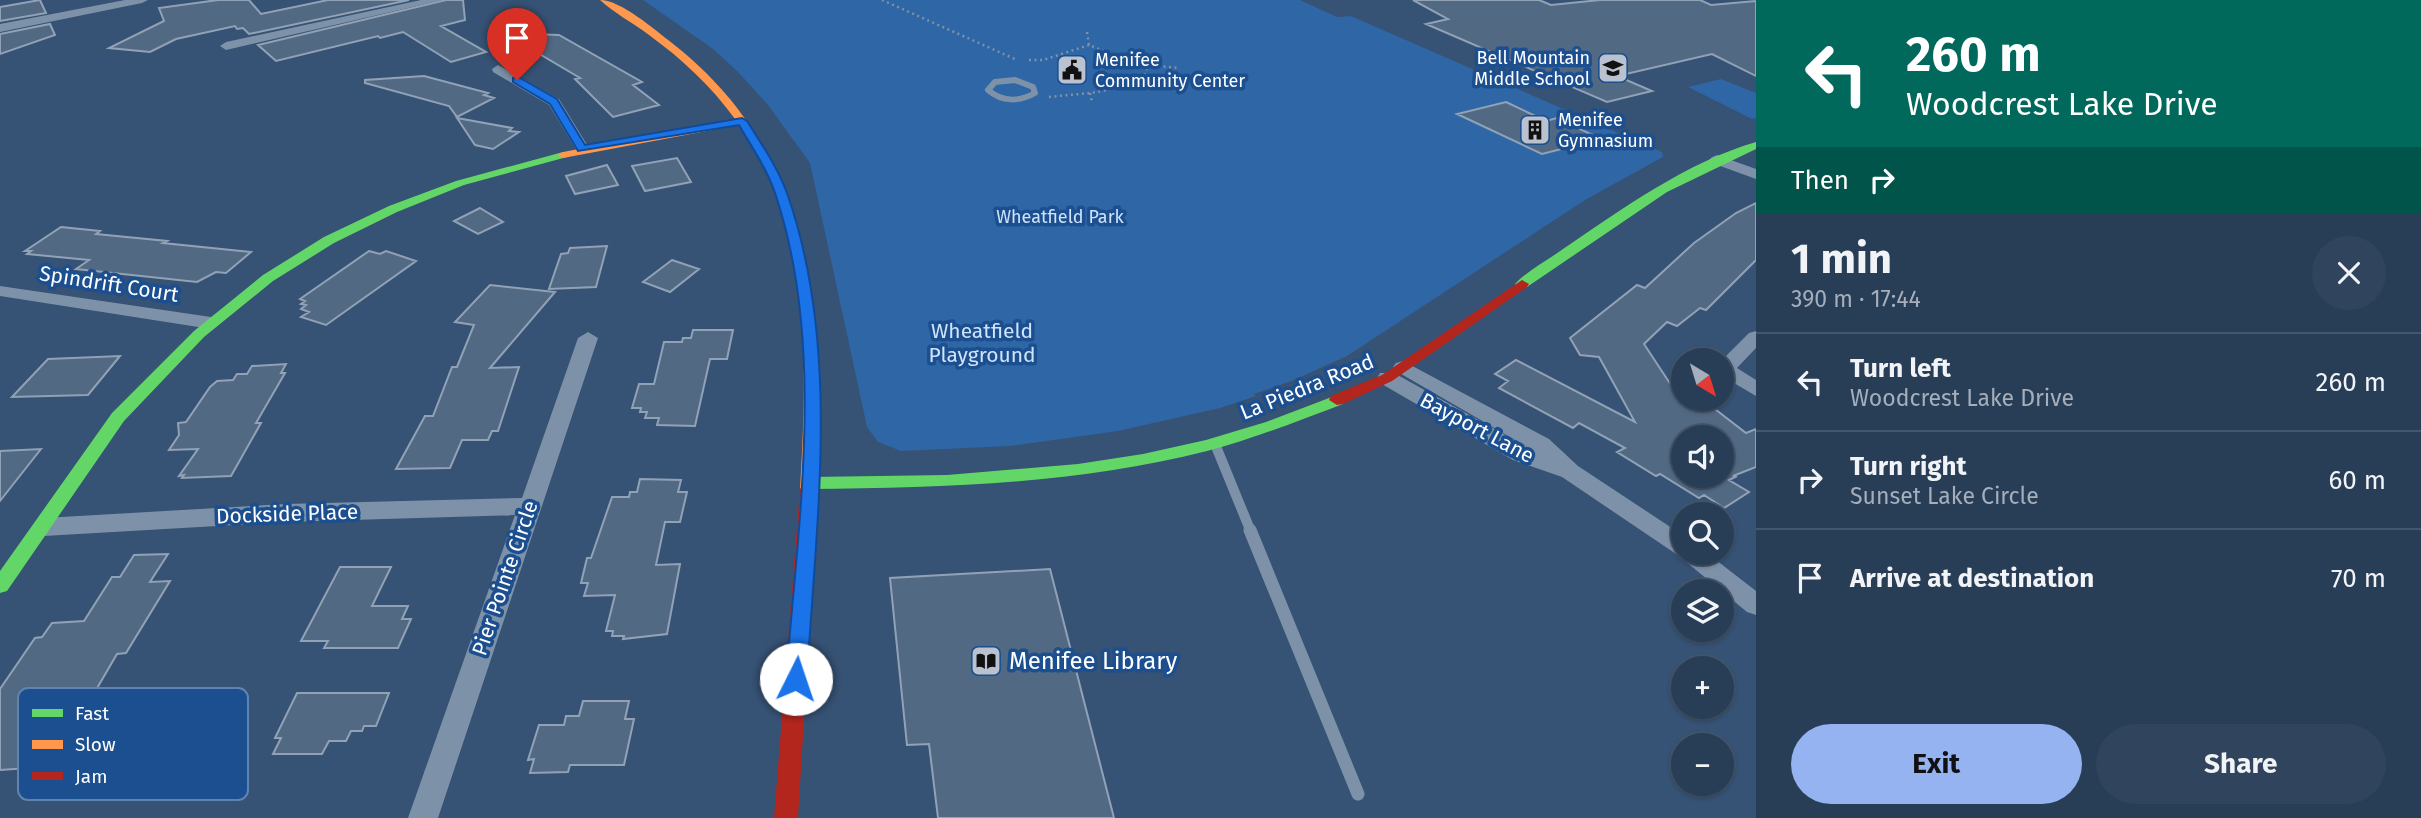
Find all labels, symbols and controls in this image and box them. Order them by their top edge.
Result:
pin [487,8,547,80]
icon: arrive [498,19,536,57]
text: 260 m [1906,25,2041,84]
icon: left [1791,28,1882,119]
place label: Bell Mountain Middle School [1474,47,1590,90]
place label: Menifee Community Center [1095,49,1245,92]
school or university icon: Bell Mountain Middle School [1596,51,1630,85]
public building icon: Menifee Community Center [1055,53,1089,87]
text: Woodcrest Lake Drive [1906,85,2218,123]
place label: Menifee Gymnasium [1558,109,1653,152]
building icon: Menifee Gymnasium [1518,113,1552,147]
icon: right [1863,161,1901,199]
text: Then [1791,165,1849,196]
park label: Wheatfield Park [996,206,1125,228]
text: 1 min [1791,234,1892,284]
button: close [2312,236,2386,310]
street label: Spindrift Court [38,260,181,308]
text: 390 m · 17:44 [1791,285,1921,313]
park label: Wheatfield Playground [928,318,1036,368]
street label: La Piedra Road [1236,348,1378,426]
north arrow [1671,348,1734,411]
map controls [1671,348,1734,796]
text: Turn left [1850,353,1951,384]
icon: left [1791,363,1829,401]
text: 260 m [2316,367,2386,398]
text: Woodcrest Lake Drive [1850,384,2074,412]
street label: Bayport Lane [1415,387,1539,469]
button: sound [1671,425,1734,488]
text: Turn right [1850,451,1967,482]
icon: right [1791,461,1829,499]
text: 60 m [2328,465,2386,496]
text: Sunset Lake Circle [1850,482,2039,510]
street label: Pier Pointe Circle [466,497,544,659]
street label: Dockside Place [215,499,359,529]
button: search [1671,502,1734,565]
icon: arrive [1791,559,1829,597]
text: Arrive at destination [1850,563,2094,594]
text: 70 m [2331,563,2386,594]
button: layers [1671,579,1734,642]
position arrow [759,642,833,716]
library icon: Menifee Library [969,644,1003,678]
place label: Menifee Library [1009,647,1178,675]
button: + [1671,656,1734,719]
legend [18,688,248,800]
text: Fast [75,702,109,725]
button: Exit [1791,724,2082,804]
button: Share [2096,724,2386,804]
text: Slow [75,733,116,756]
button: − [1671,733,1734,796]
text: Jam [75,765,107,788]

